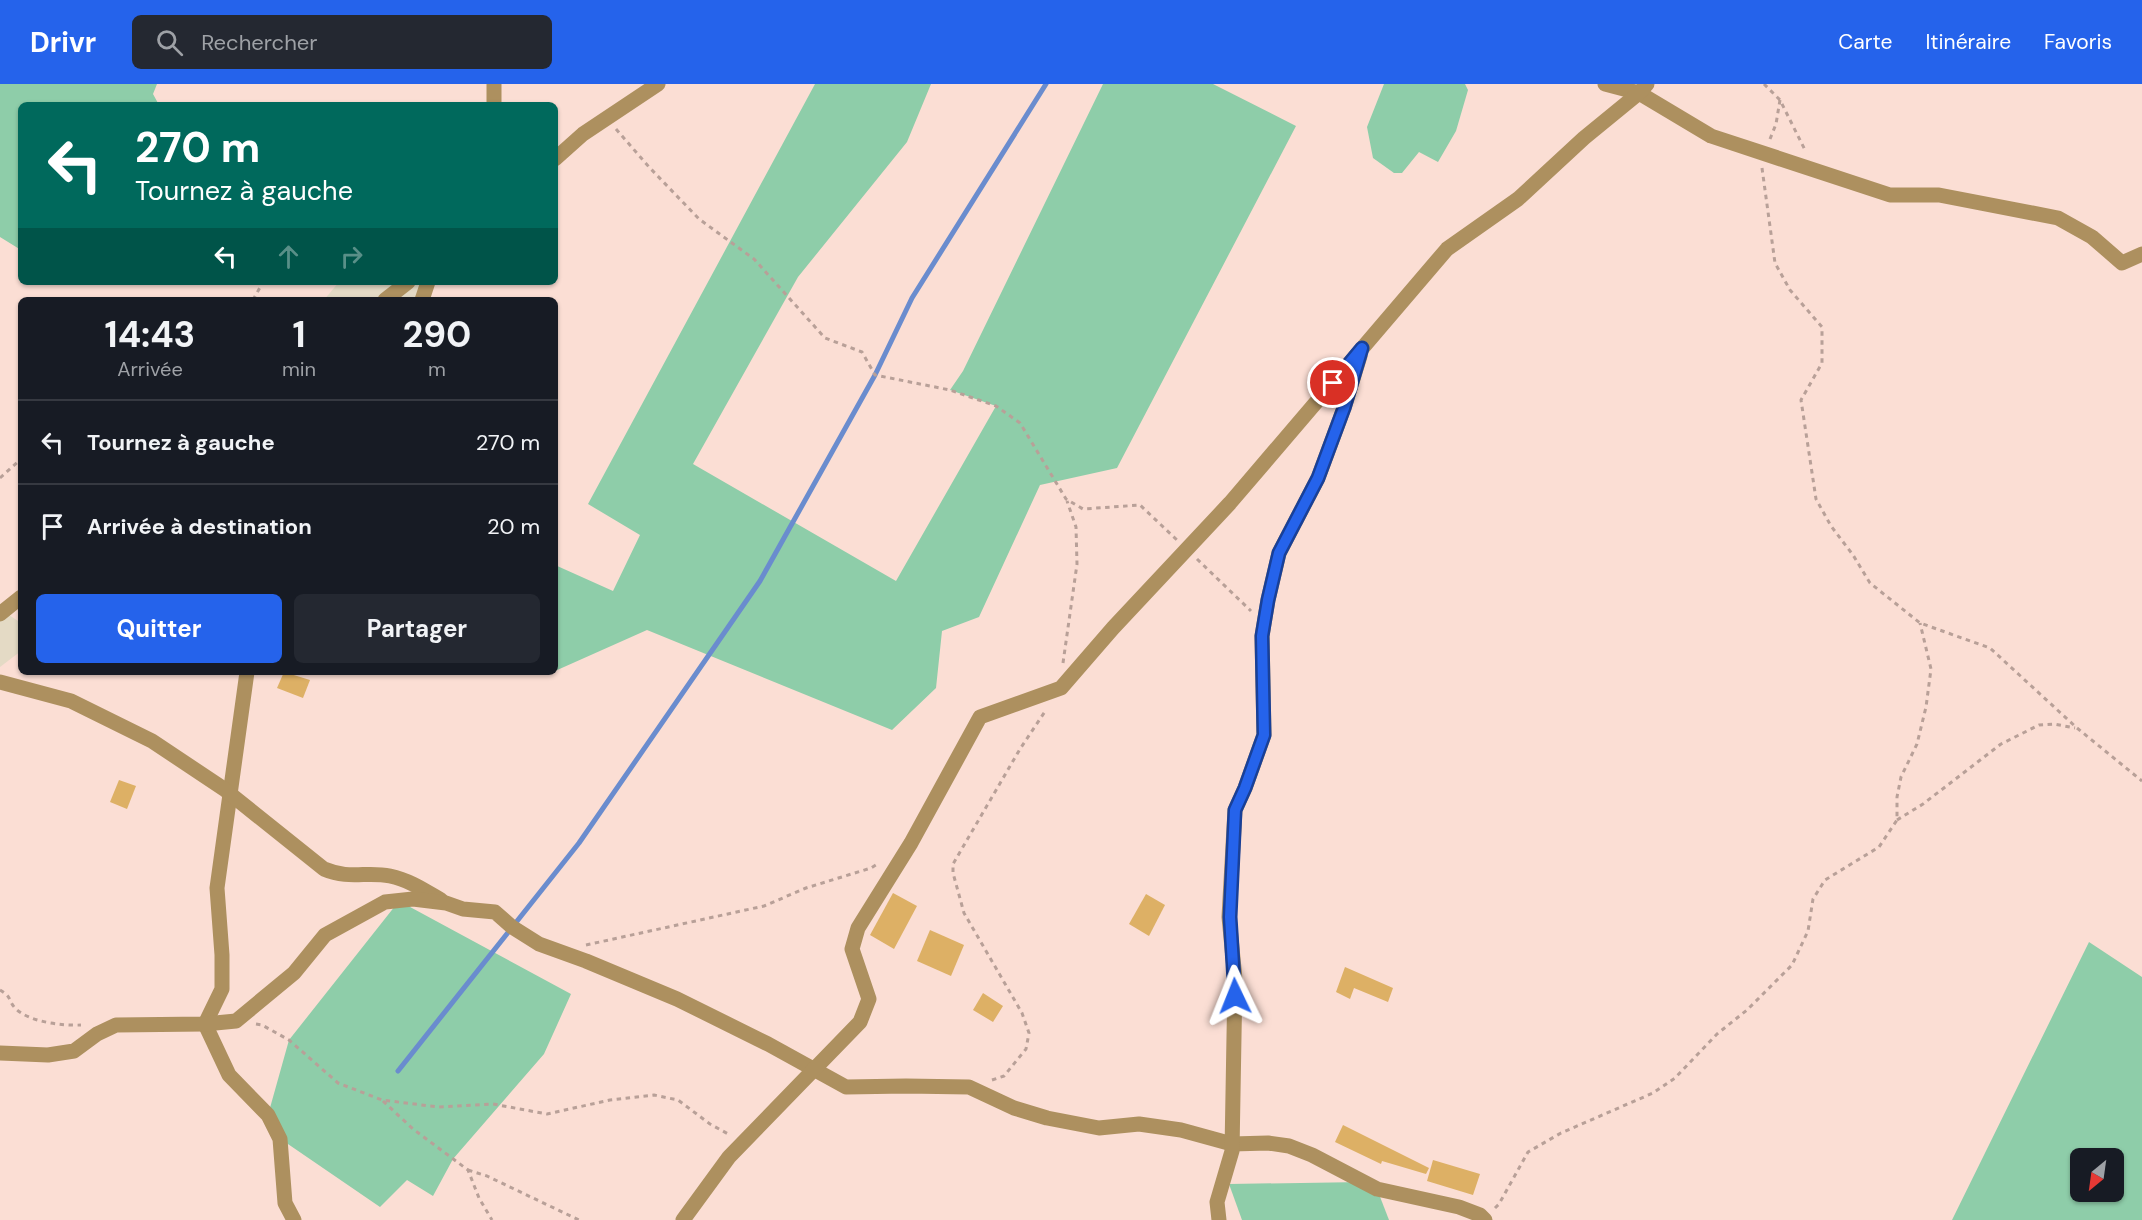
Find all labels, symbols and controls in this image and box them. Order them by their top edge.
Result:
search box [132,15,552,69]
text: Drivr [30,24,96,61]
icon: search [153,26,186,59]
text: Rechercher [201,28,317,57]
text: Carte [1838,28,1892,56]
text: Itinéraire [1925,28,2011,56]
text: Favoris [2044,28,2112,56]
text: 270 m [135,120,260,175]
icon: left [36,126,114,204]
text: Tournez à gauche [135,173,353,208]
icon: left [209,240,242,273]
icon: ahead [272,240,305,273]
icon: right [335,240,368,273]
text: 14:43 [105,311,195,358]
text: 1 [292,311,306,358]
text: 290 [403,311,471,358]
text: Arrivée [117,356,183,382]
text: min [282,356,316,382]
text: m [428,356,446,382]
pin [1307,357,1358,408]
icon: arrive [1316,366,1349,399]
icon: left [36,426,69,459]
text: Tournez à gauche [87,428,275,457]
text: 270 m [476,428,540,457]
icon: arrive [36,510,69,543]
text: Arrivée à destination [87,512,312,541]
text: 20 m [487,512,540,541]
button: Quitter [36,594,282,663]
button: Partager [294,594,540,663]
position arrow [1203,964,1267,1028]
north arrow [2070,1148,2124,1202]
map controls [2070,1148,2124,1202]

